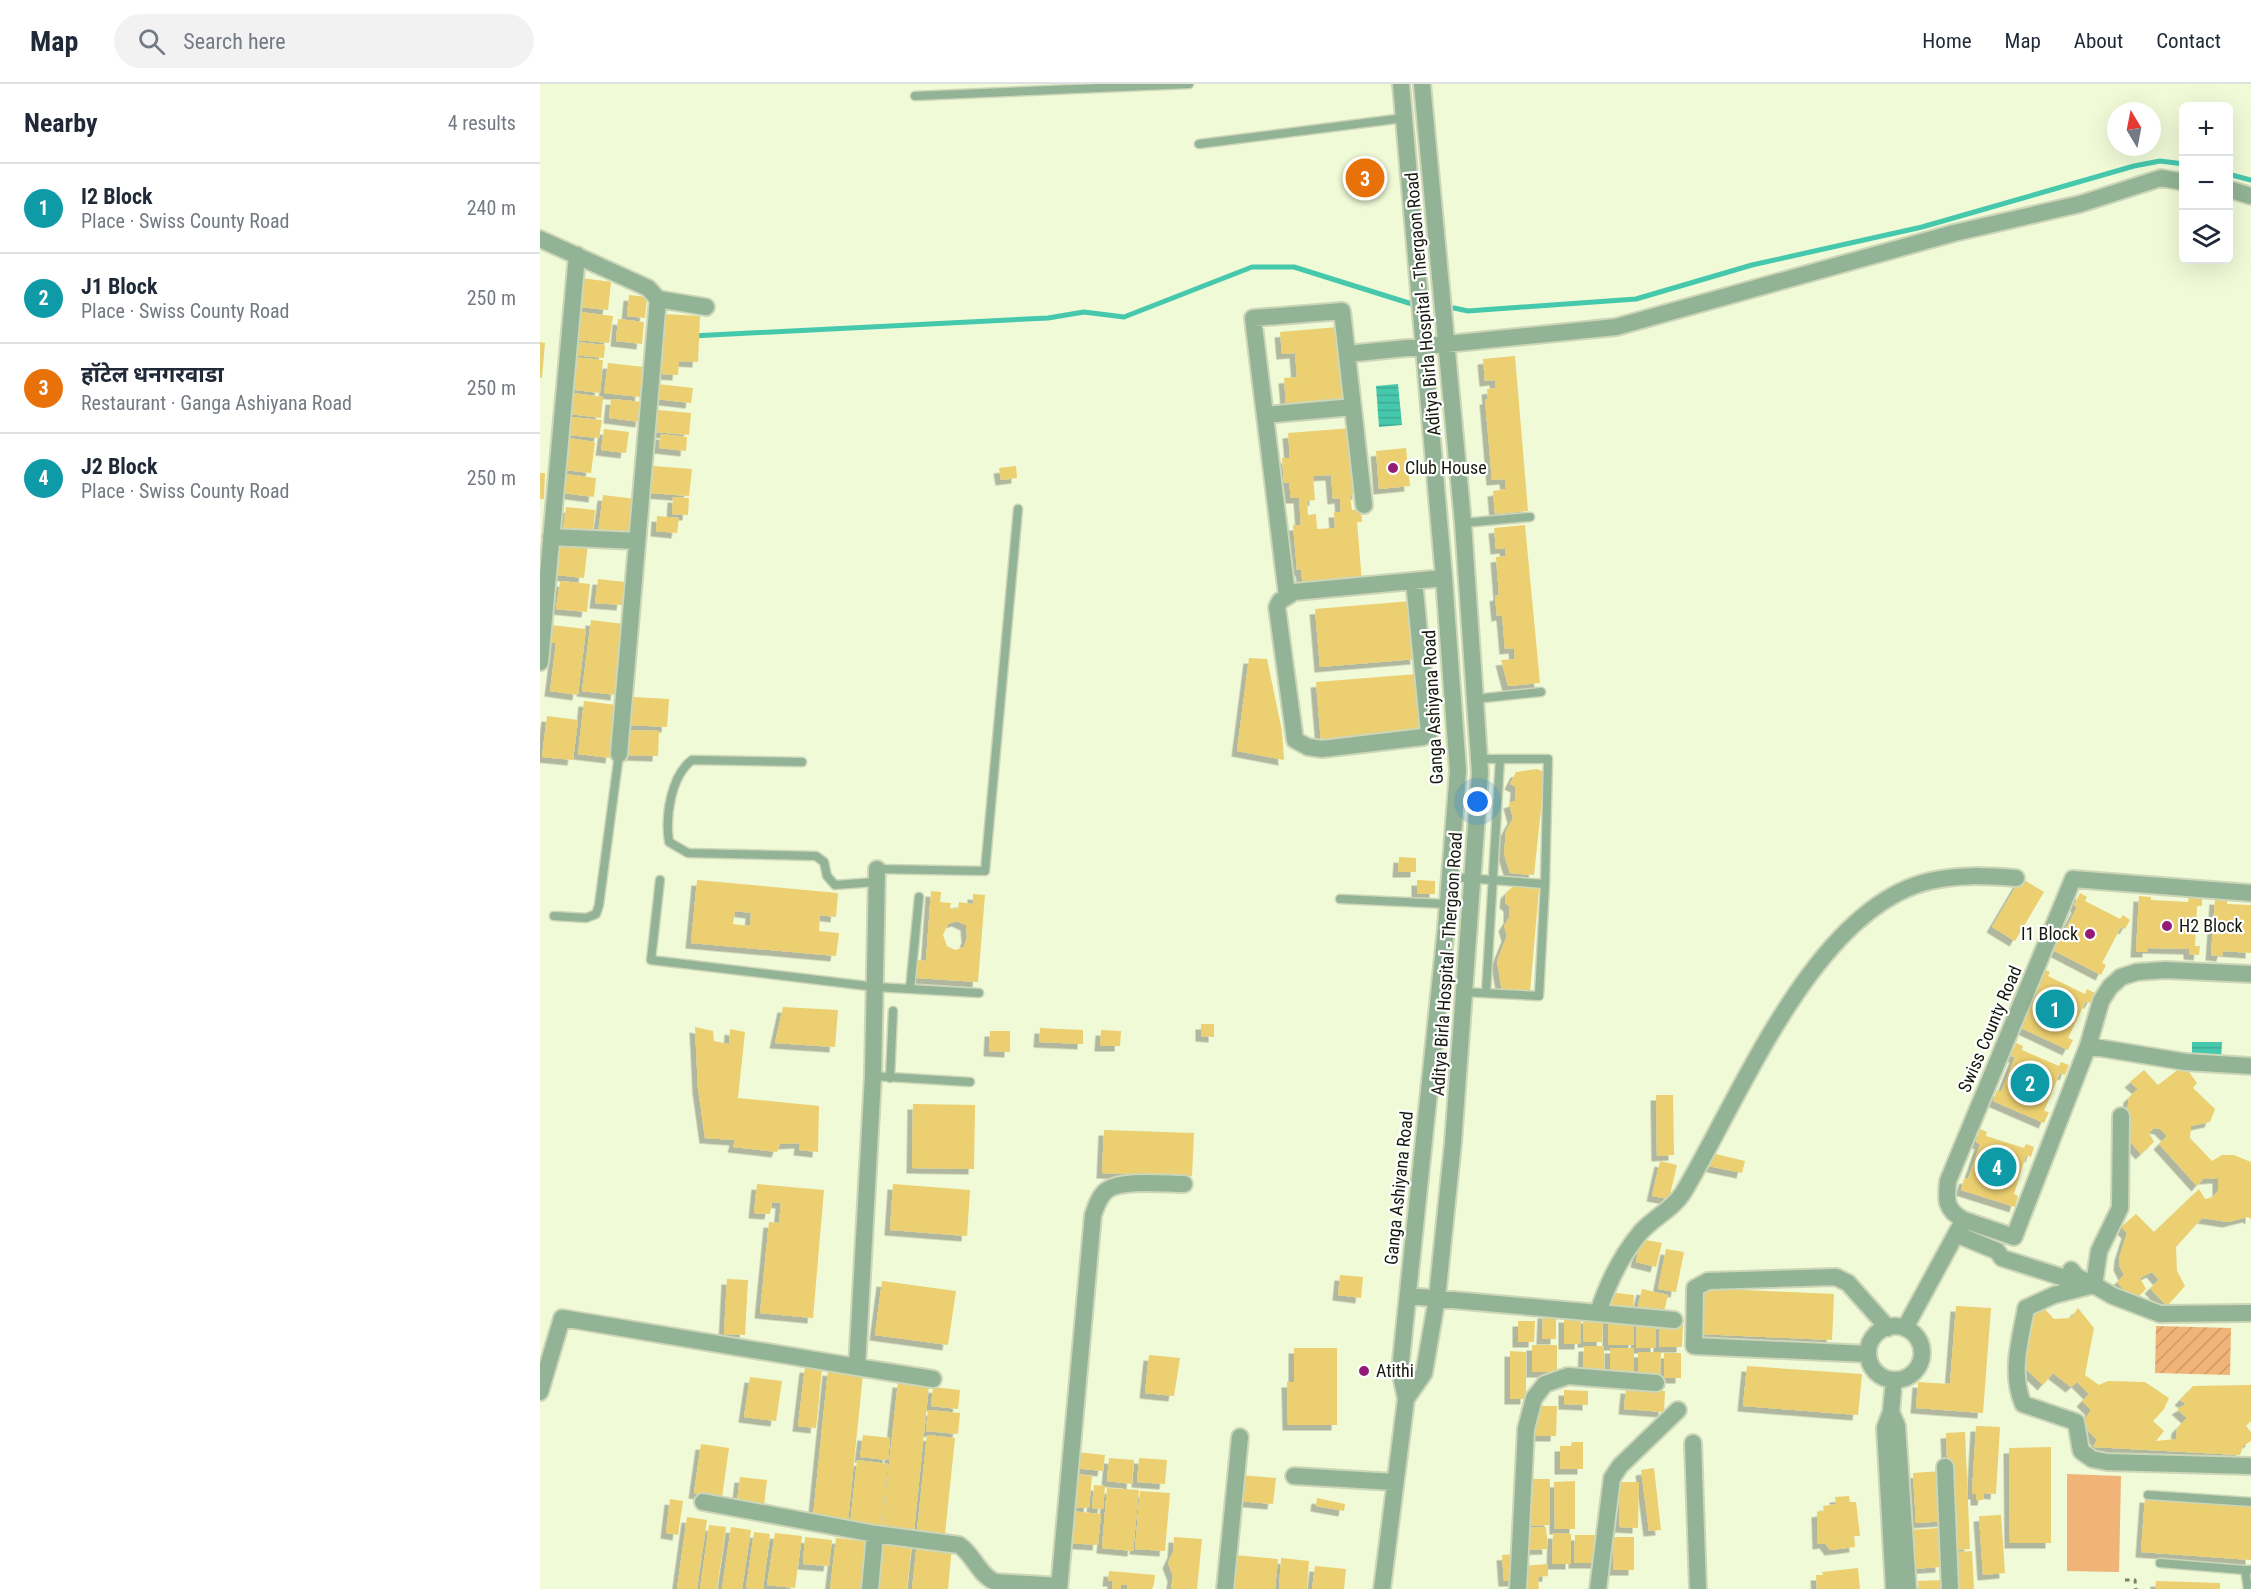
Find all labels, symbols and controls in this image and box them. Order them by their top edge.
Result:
search box [114,14,534,68]
text: Map [30,25,78,58]
icon: search [135,25,168,58]
text: Search here [183,29,286,54]
text: Home [1922,29,1972,53]
text: Map [2005,29,2041,53]
text: About [2074,29,2123,53]
text: Contact [2156,29,2221,53]
north arrow [2107,102,2161,156]
map controls [2179,102,2233,264]
button: + [2179,102,2233,156]
text: Nearby [24,108,98,138]
text: 4 results [448,111,516,135]
pin: 3 [1346,156,1384,200]
button: − [2179,156,2233,210]
street label: Aditya Birla Hospital - Thergaon Road [1401,171,1444,437]
text: I2 Block [81,184,153,209]
text: 1 [38,196,49,220]
text: 240 m [467,196,516,220]
text: Place · Swiss County Road [81,209,289,233]
button: layers [2179,210,2233,264]
text: J1 Block [81,274,157,299]
text: 2 [38,286,49,310]
text: 250 m [467,286,516,310]
text: Place · Swiss County Road [81,299,289,323]
text: हॉटेल धनगरवाडा [81,362,224,387]
text: 3 [38,376,49,400]
text: 250 m [467,376,516,400]
text: Restaurant · Ganga Ashiyana Road [81,391,352,415]
text: J2 Block [81,454,157,479]
place label: Club House [1405,457,1487,478]
marker: Club House [1386,461,1400,475]
text: 4 [38,466,49,490]
text: 250 m [467,466,516,490]
text: Place · Swiss County Road [81,479,289,503]
street label: Ganga Ashiyana Road [1418,629,1447,785]
your location [1463,787,1492,816]
street label: Aditya Birla Hospital - Thergaon Road [1427,831,1466,1097]
place label: H2 Block [2179,915,2243,936]
marker: H2 Block [2160,919,2174,933]
place label: I1 Block [2021,923,2078,944]
marker: I1 Block [2083,927,2097,941]
street label: Swiss County Road [1953,962,2026,1095]
pin: 1 [2036,986,2074,1032]
pin: 2 [2010,1060,2050,1106]
street label: Ganga Ashiyana Road [1380,1110,1417,1266]
pin: 4 [1978,1144,2016,1190]
place label: Atithi [1376,1360,1414,1381]
marker: Atithi [1357,1364,1371,1378]

